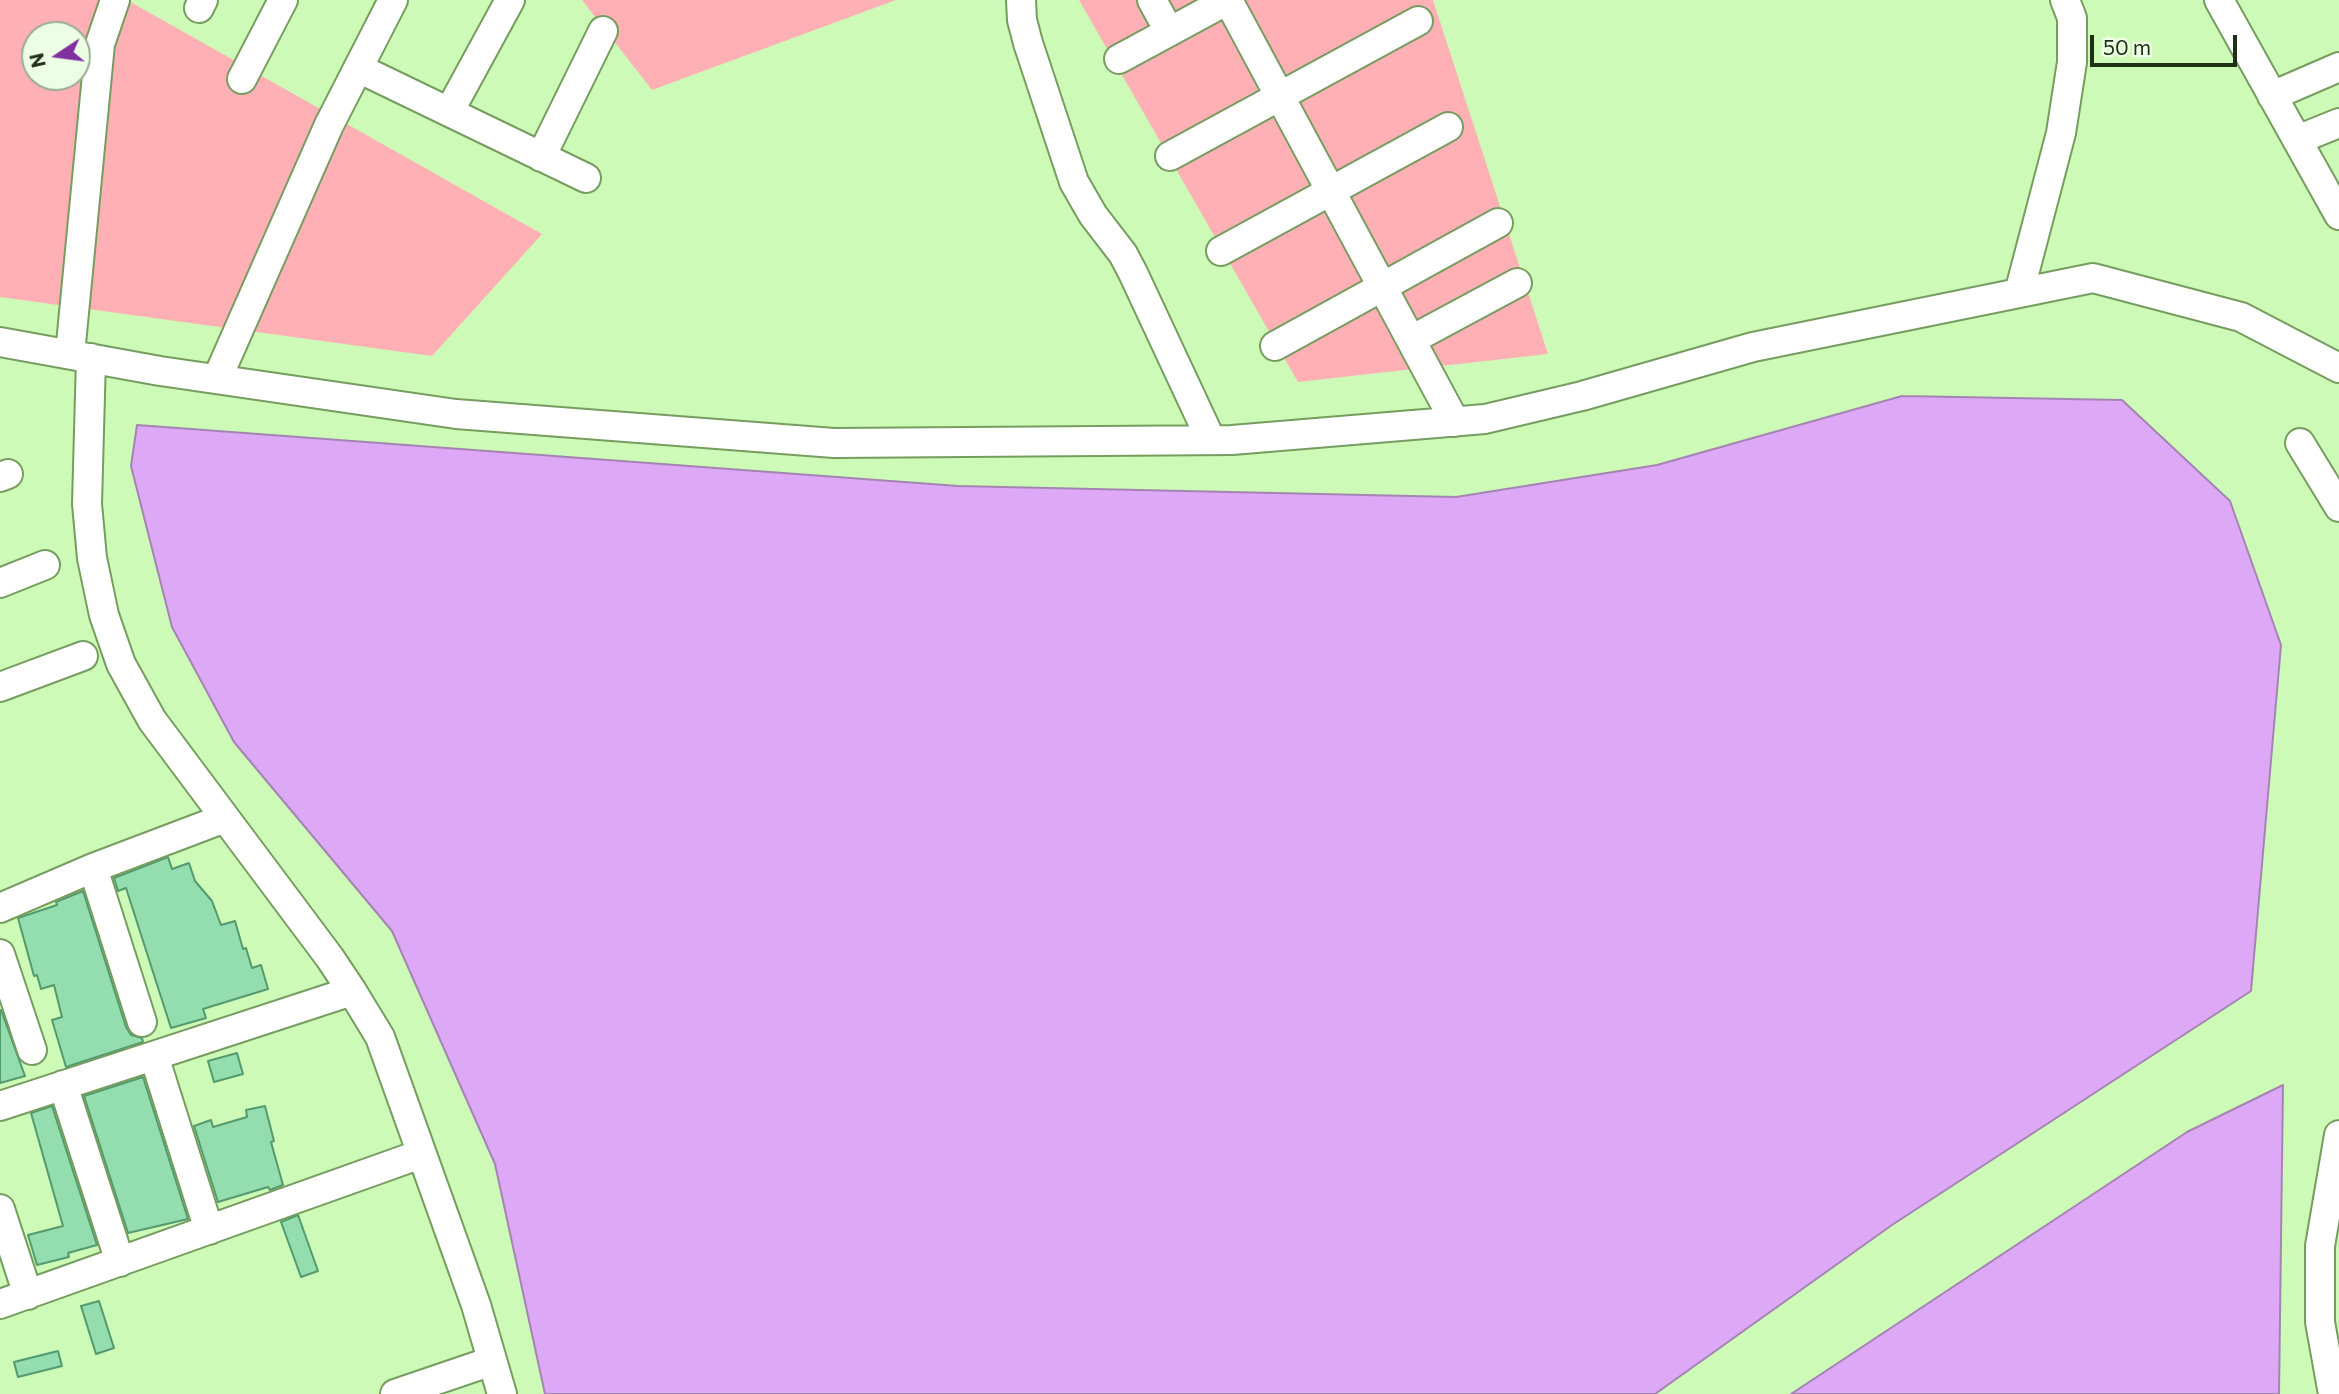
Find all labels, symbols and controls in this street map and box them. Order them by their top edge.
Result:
north arrow [21,21,91,91]
scale bar [2094,21,2241,65]
text: 50 m [2103,34,2151,59]
text: N [24,51,50,70]

